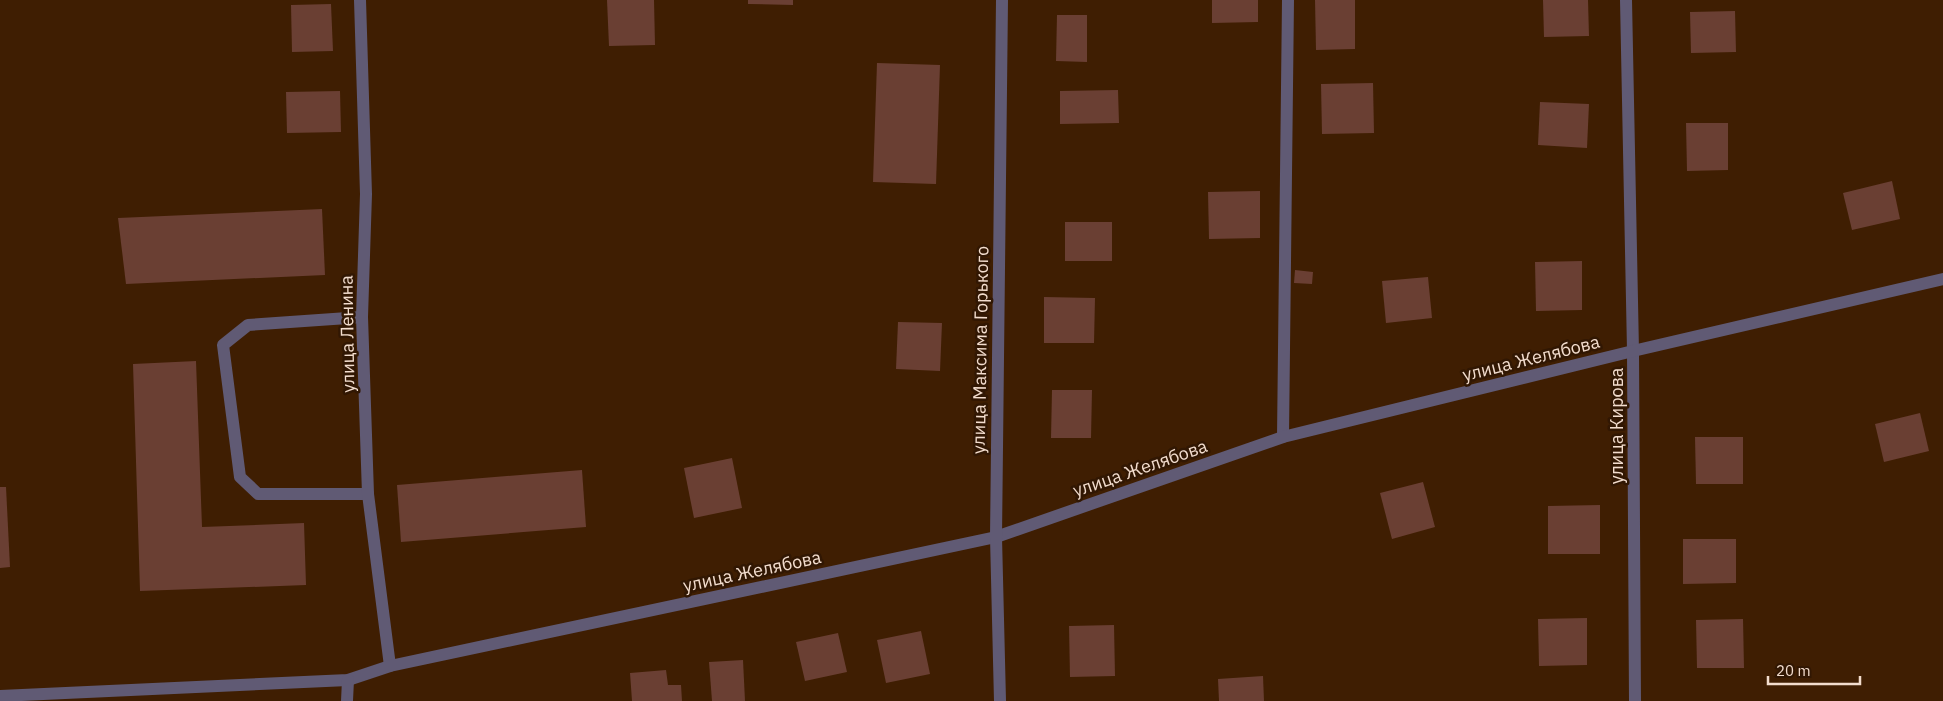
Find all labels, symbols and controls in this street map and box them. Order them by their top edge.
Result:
street label: улица Максима Горького [967,246,993,454]
street label: улица Ленина [334,275,360,393]
street label: улица Желябова [1460,330,1602,386]
street label: улица Кирова [1605,367,1628,484]
street label: улица Желябова [1070,434,1211,502]
street label: улица Желябова [681,545,824,597]
scale bar [1768,654,1860,686]
text: 20 m [1776,661,1811,680]

